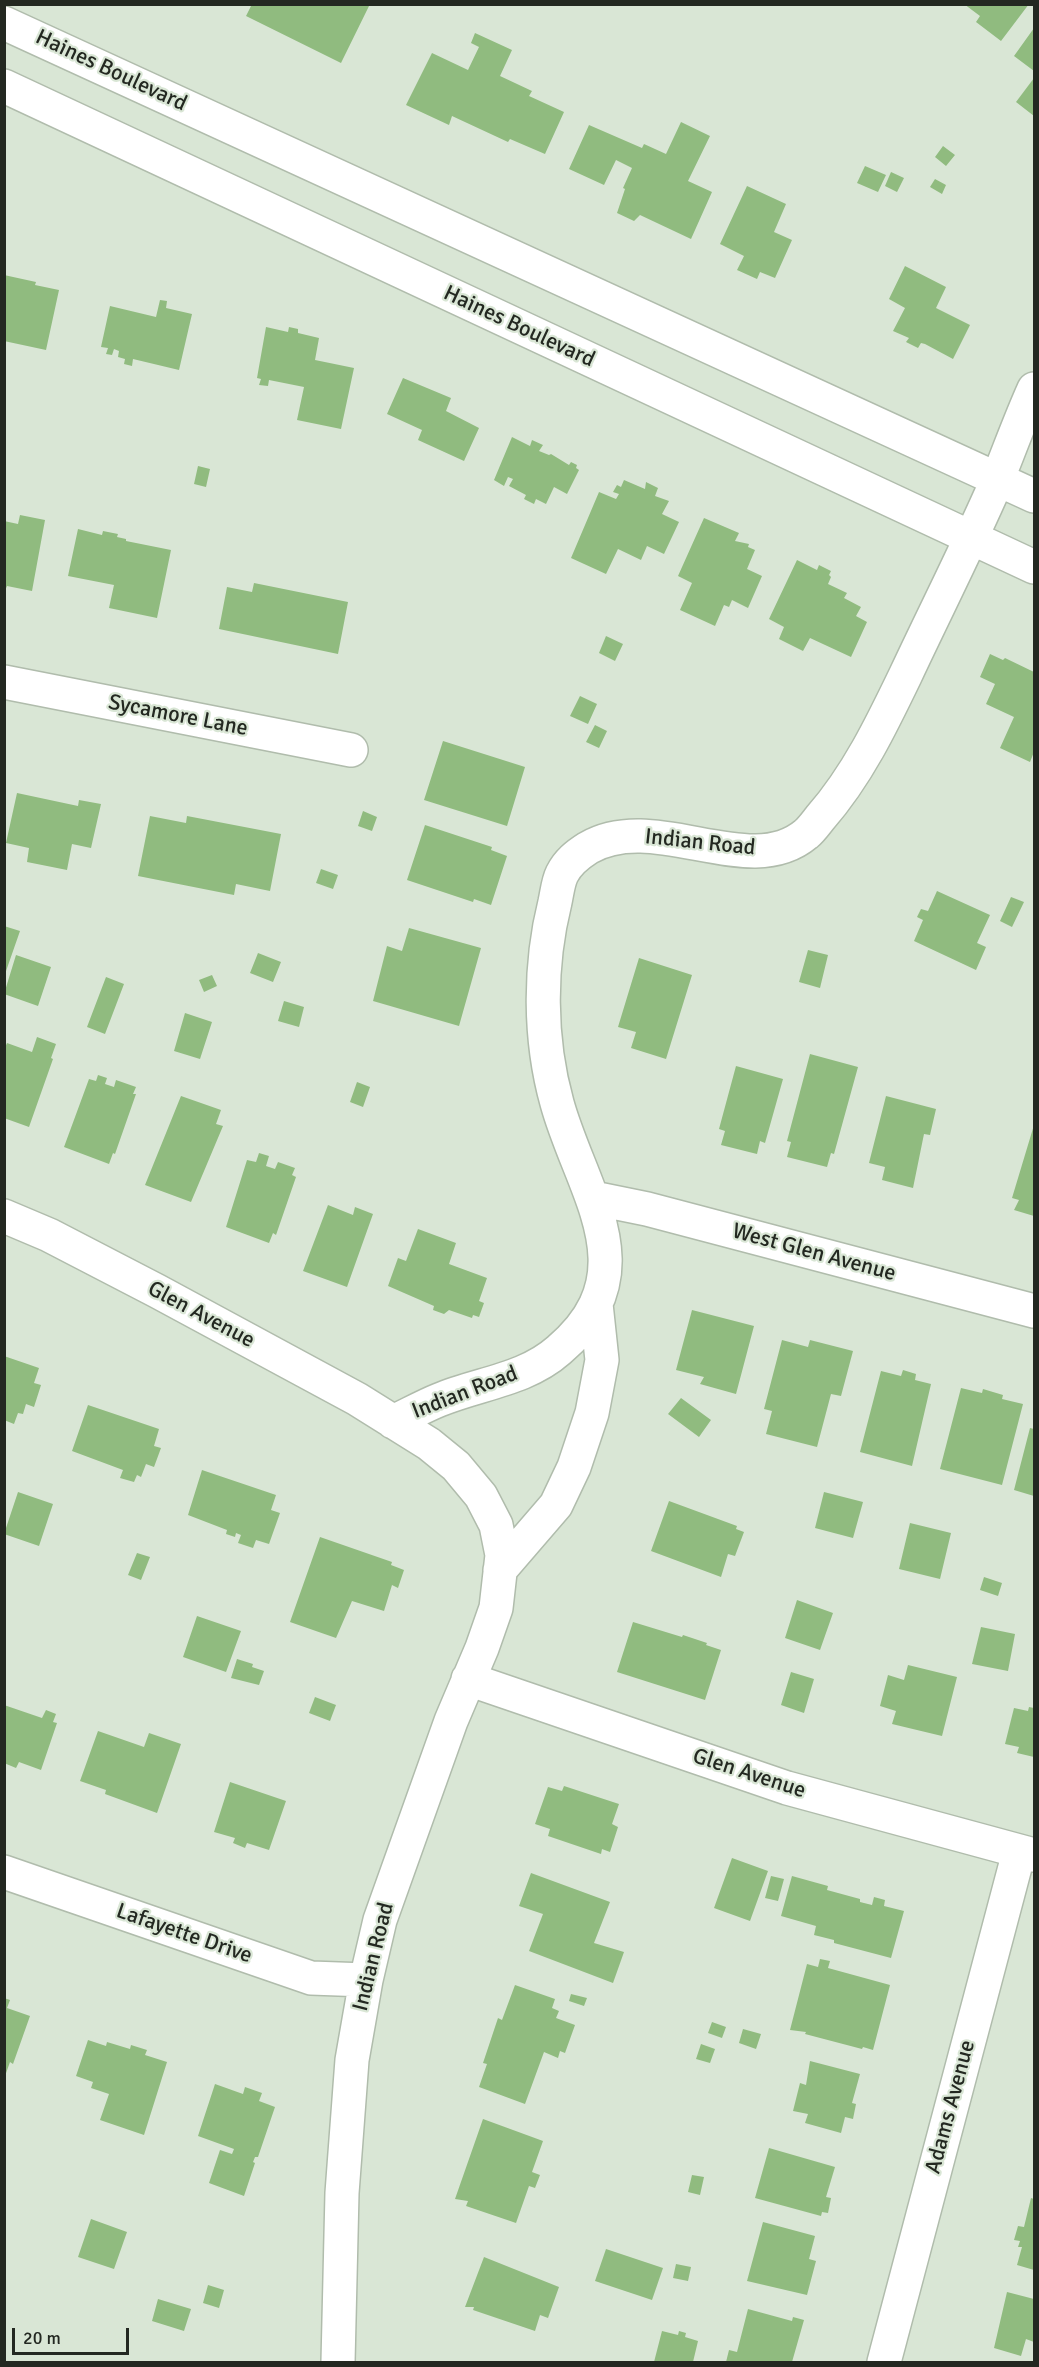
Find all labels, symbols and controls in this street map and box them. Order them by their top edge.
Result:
street label: Haines Boulevard [31,24,191,118]
street label: Haines Boulevard [439,280,599,374]
street label: Sycamore Lane [106,690,250,742]
street label: Indian Road [643,824,757,862]
street label: West Glen Avenue [729,1219,899,1287]
street label: Glen Avenue [143,1276,259,1354]
street label: Indian Road [408,1361,522,1425]
street label: Glen Avenue [689,1743,809,1805]
street label: Lafayette Drive [113,1898,255,1970]
street label: Indian Road [348,1900,400,2014]
street label: Adams Avenue [921,2037,981,2177]
scale bar [15,2316,132,2354]
text: 20 m [23,2327,61,2349]

